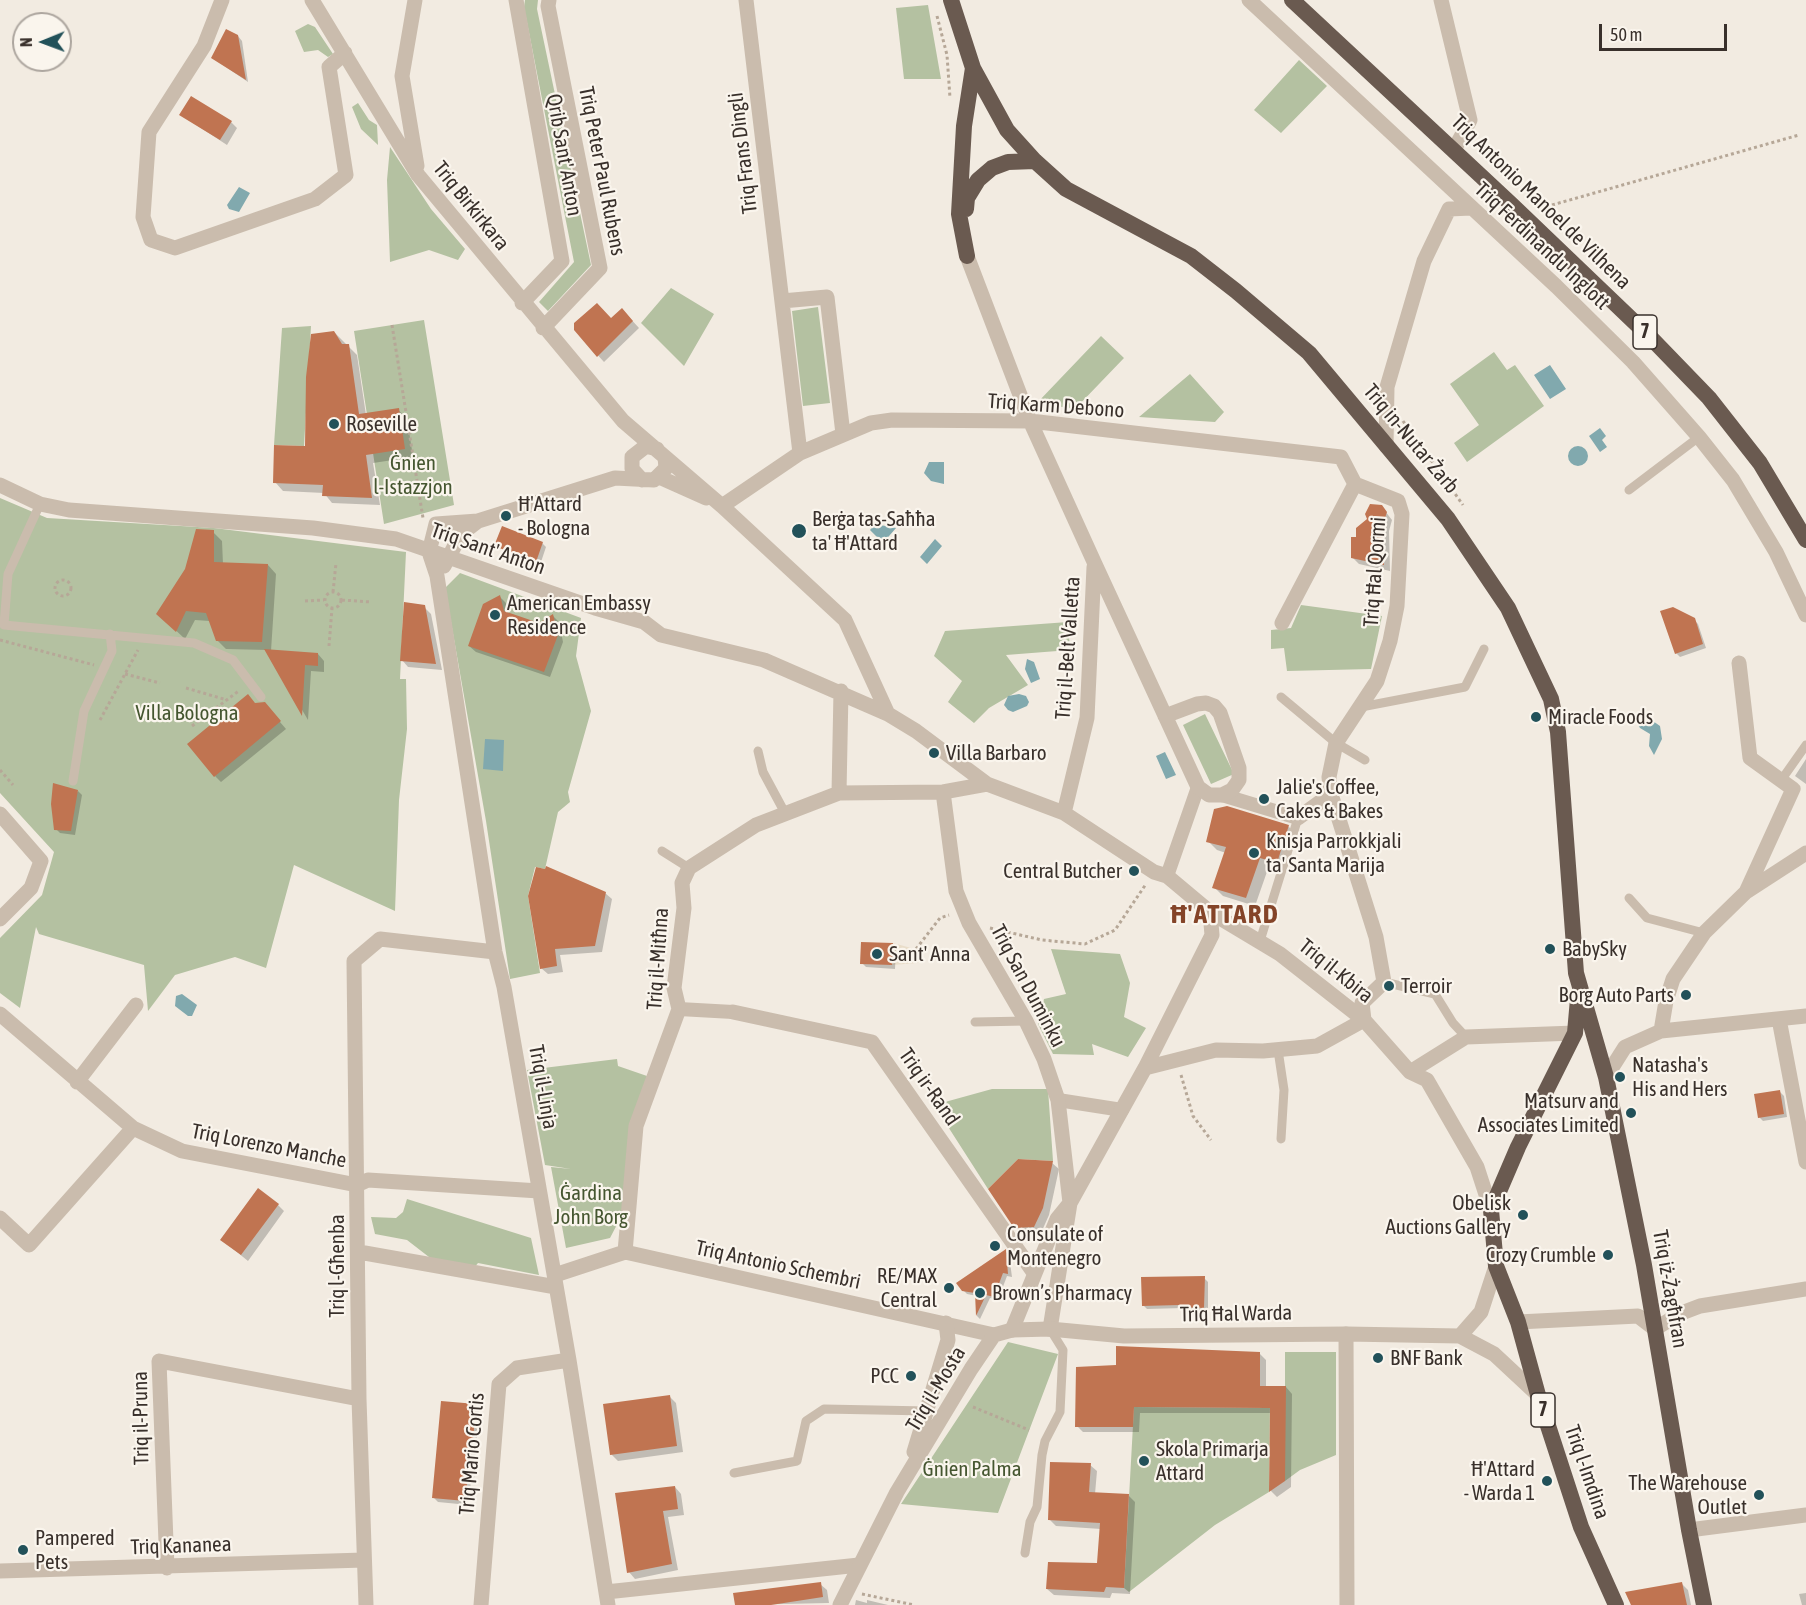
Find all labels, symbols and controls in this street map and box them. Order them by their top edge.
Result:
north arrow [12,12,72,72]
scale bar [1602,12,1730,50]
text: 50 m [1610,24,1642,45]
text: N [17,37,35,47]
street label: Triq Peter Paul Rubens [573,84,631,258]
street label: Triq Frans Dingli [723,91,763,215]
street label: Qrib Sant' Anton [541,92,587,218]
street label: Triq Antonio Manoel de Vilhena [1446,109,1636,295]
street label: Triq Birkirkara [428,157,514,255]
street label: Triq Ferdinandu Inglott [1469,177,1615,315]
road number: 7 [1633,315,1657,349]
street label: Triq in-Nutar Żarb [1358,379,1464,499]
street label: Triq Karm Debono [987,389,1125,423]
place label: Roseville [346,411,417,437]
marker: Roseville [327,417,341,431]
park label: Ġnien l-Istazzjon [373,450,453,500]
place label: Ħ'Attard - Bologna [518,491,590,541]
place label: Berġa tas-Saħħa ta' Ħ'Attard [812,506,936,556]
marker: Ħ'Attard - Bologna [499,509,513,523]
street label: Triq Ħal Qormi [1359,516,1391,628]
street label: Triq Sant' Anton [427,518,549,580]
marker: Berġa tas-Saħħa ta' Ħ'Attard [790,522,808,540]
street label: Triq il-Belt Valletta [1050,576,1086,720]
place label: American Embassy Residence [507,590,651,640]
marker: American Embassy Residence [488,608,502,622]
park label: Villa Bologna [136,700,238,726]
place label: Miracle Foods [1548,704,1653,730]
marker: Miracle Foods [1529,710,1543,724]
place label: Villa Barbaro [946,740,1047,766]
marker: Villa Barbaro [927,746,941,760]
place label: Jalie's Coffee, Cakes & Bakes [1276,774,1383,824]
marker: Jalie's Coffee, Cakes & Bakes [1257,792,1271,806]
place label: Knisja Parrokkjali ta' Santa Marija [1266,828,1402,878]
marker: Knisja Parrokkjali ta' Santa Marija [1247,846,1261,860]
place label: Central Butcher [1003,858,1122,884]
marker: Central Butcher [1127,864,1141,878]
district label: Ħ'ATTARD [1171,898,1279,930]
street label: Triq il-Mitħna [642,907,674,1011]
street label: Triq San Duminku [985,921,1071,1051]
street label: Triq il-Kbira [1294,933,1378,1009]
place label: BabySky [1562,936,1627,962]
place label: Sant' Anna [889,941,971,967]
marker: BabySky [1543,942,1557,956]
marker: Sant' Anna [870,947,884,961]
place label: Terroir [1401,973,1452,999]
marker: Terroir [1382,979,1396,993]
place label: Borg Auto Parts [1559,982,1674,1008]
marker: Borg Auto Parts [1679,988,1693,1002]
street label: Triq il-Linja [523,1043,563,1131]
street label: Triq ir-Rand [893,1044,965,1130]
place label: Natasha's His and Hers [1632,1052,1727,1102]
marker: Natasha's His and Hers [1613,1070,1627,1084]
place label: Matsurv and Associates Limited [1478,1088,1619,1138]
marker: Matsurv and Associates Limited [1624,1106,1638,1120]
street label: Triq Lorenzo Manche [189,1119,349,1173]
park label: Ġardina John Borg [554,1180,628,1230]
place label: Obelisk Auctions Gallery [1385,1190,1511,1240]
marker: Obelisk Auctions Gallery [1516,1208,1530,1222]
street label: Triq l-Għenba [324,1214,350,1318]
place label: Consulate of Montenegro [1007,1221,1103,1271]
street label: Triq iż-Żagħfran [1647,1228,1693,1350]
street label: Triq Antonio Schembri [693,1235,863,1295]
marker: Consulate of Montenegro [988,1239,1002,1253]
place label: Crozy Crumble [1486,1242,1596,1268]
marker: Crozy Crumble [1601,1248,1615,1262]
place label: RE/MAX Central [877,1263,937,1313]
place label: Brown’s Pharmacy [992,1280,1132,1306]
marker: RE/MAX Central [942,1281,956,1295]
marker: Brown’s Pharmacy [973,1286,987,1300]
street label: Triq Ħal Warda [1180,1300,1292,1328]
street label: Triq il-Mosta [901,1342,971,1436]
place label: BNF Bank [1390,1345,1463,1371]
marker: BNF Bank [1371,1351,1385,1365]
place label: PCC [870,1363,899,1389]
marker: PCC [904,1369,918,1383]
street label: Triq il-Pruna [128,1371,154,1465]
street label: Triq Mario Cortis [454,1392,490,1516]
road number: 7 [1531,1393,1555,1427]
street label: Triq l-Imdina [1559,1422,1615,1522]
place label: Skola Primarja Attard [1156,1436,1269,1486]
marker: Skola Primarja Attard [1137,1454,1151,1468]
park label: Ġnien Palma [923,1456,1021,1482]
place label: Ħ'Attard - Warda 1 [1464,1456,1535,1506]
place label: The Warehouse Outlet [1628,1470,1747,1520]
marker: Ħ'Attard - Warda 1 [1540,1474,1554,1488]
marker: The Warehouse Outlet [1752,1488,1766,1502]
place label: Pampered Pets [35,1525,115,1575]
street label: Triq Kananea [130,1532,232,1560]
marker: Pampered Pets [16,1543,30,1557]

